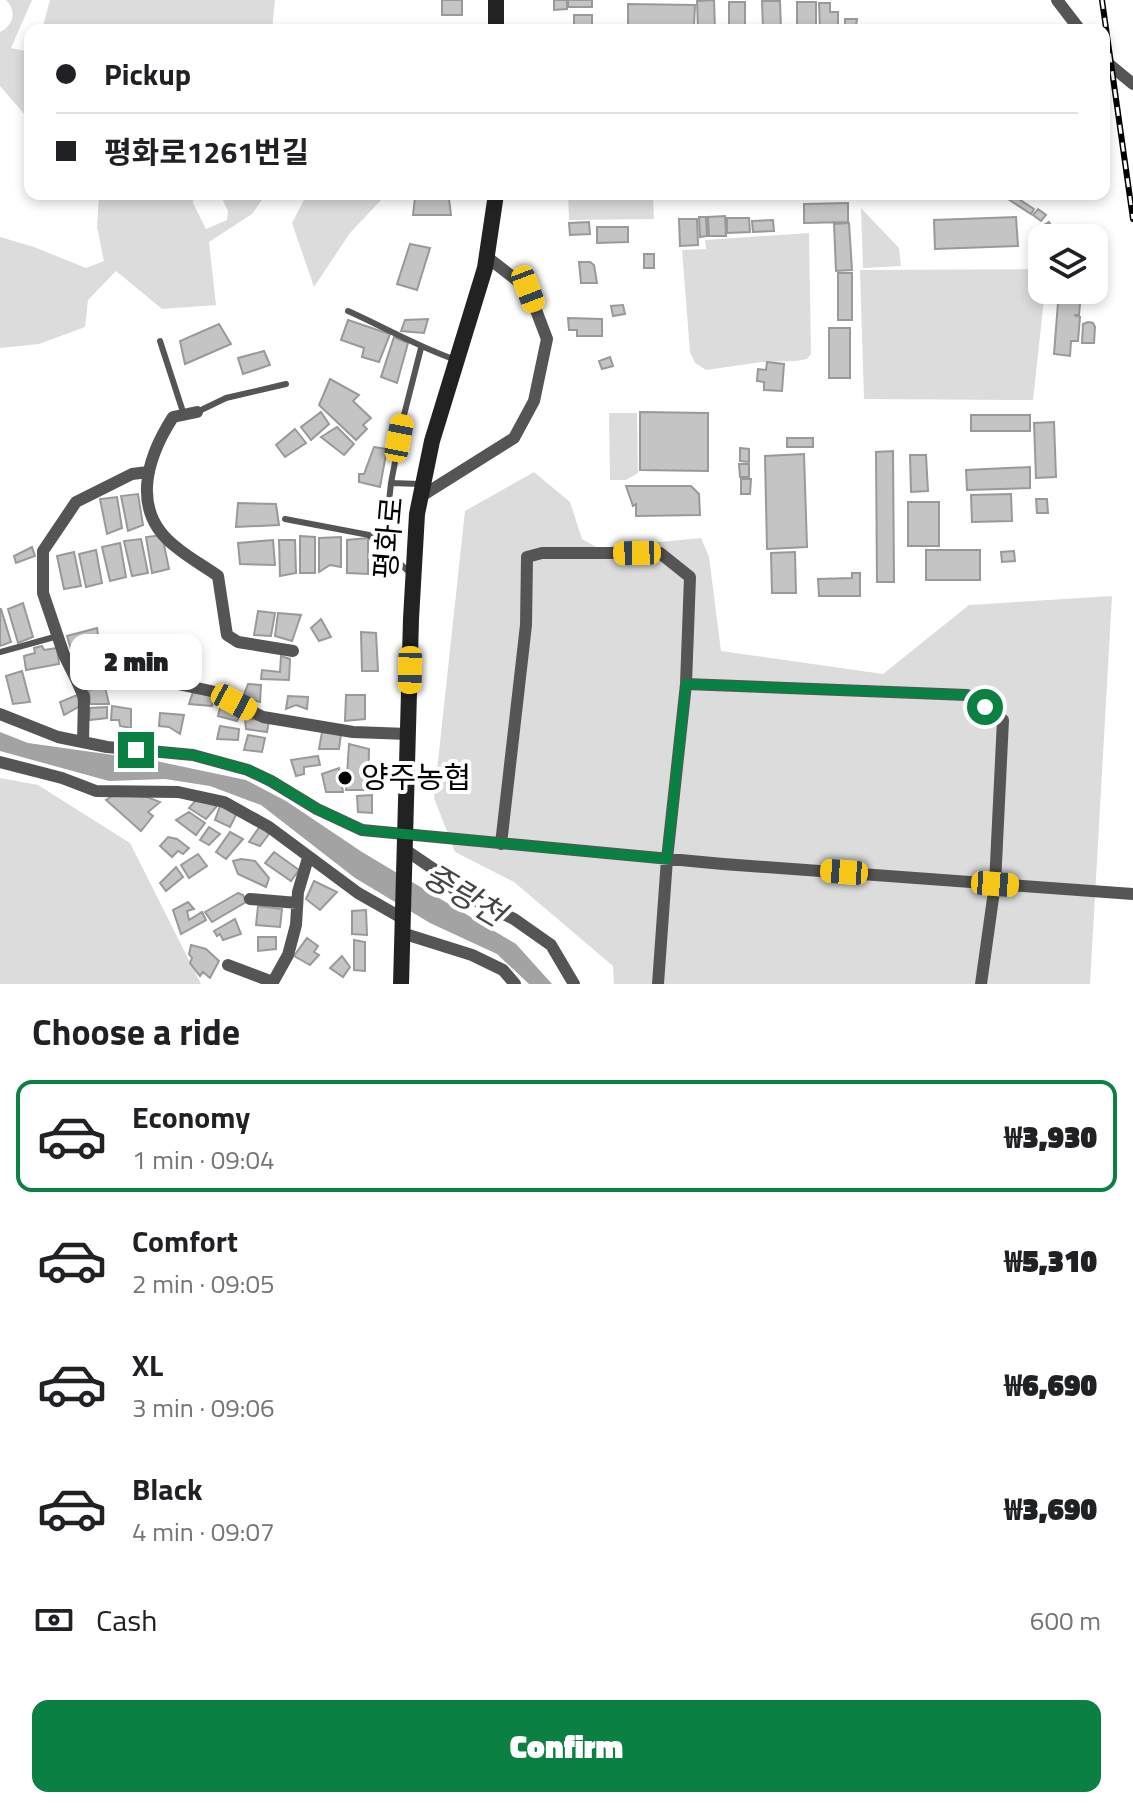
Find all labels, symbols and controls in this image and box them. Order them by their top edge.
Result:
text: Pickup [104,51,191,97]
text: 평화로1261번길 [104,129,309,175]
map controls [1028,224,1108,304]
button: layers [1028,224,1108,304]
car [508,262,548,316]
car [383,412,415,464]
street label: 평화로 [361,495,415,581]
car [613,541,661,565]
callout: 2 min [70,634,202,690]
text: 2 min [104,642,168,681]
car [398,646,422,694]
car [207,680,261,724]
route start [967,689,1003,725]
route end [118,732,154,768]
place label: 양주농협 [361,754,471,800]
marker: 양주농협 [336,769,354,787]
water label: 중랑천 [414,851,518,939]
car [819,858,869,886]
car [970,870,1020,898]
text: Choose a ride [32,1004,240,1059]
text: Economy [132,1094,250,1140]
icon: car [36,1100,108,1172]
text: ₩3,930 [1004,1114,1097,1160]
text: 1 min · 09:04 [132,1140,275,1179]
text: Comfort [132,1218,238,1264]
icon: car [36,1224,108,1296]
text: ₩5,310 [1004,1238,1097,1284]
text: 2 min · 09:05 [132,1264,275,1303]
text: XL [132,1342,163,1388]
icon: car [36,1348,108,1420]
text: ₩6,690 [1004,1362,1097,1408]
text: 3 min · 09:06 [132,1388,275,1427]
text: Black [132,1466,203,1512]
icon: car [36,1472,108,1544]
text: ₩3,690 [1004,1486,1097,1532]
text: 4 min · 09:07 [132,1512,275,1551]
text: Cash [96,1597,157,1643]
icon: cash [32,1598,76,1642]
text: 600 m [1030,1601,1101,1640]
button: Confirm [32,1700,1101,1792]

